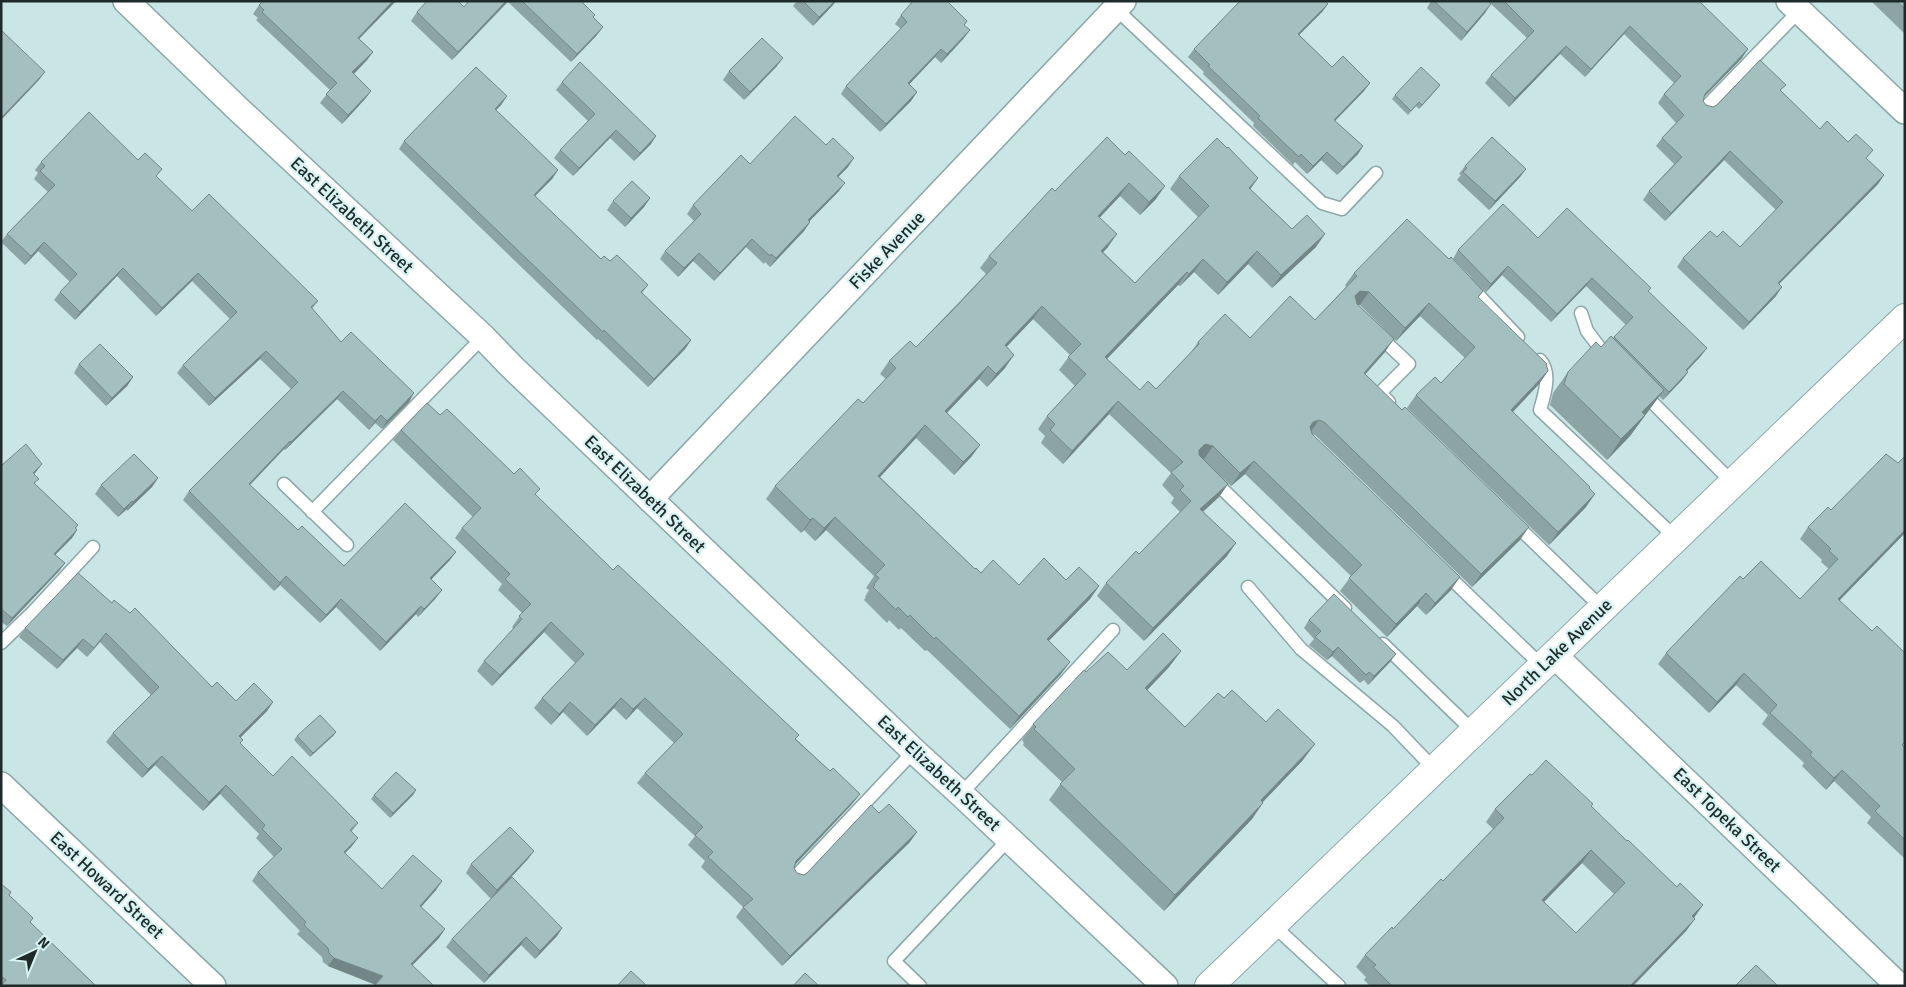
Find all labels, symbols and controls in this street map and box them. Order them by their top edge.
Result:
street label: East Elizabeth Street [286,152,418,278]
street label: Fiske Avenue [844,206,930,294]
street label: East Elizabeth Street [580,430,710,558]
street label: North Lake Avenue [1497,594,1617,710]
street label: East Elizabeth Street [873,710,1005,836]
street label: East Topeka Street [1668,763,1786,877]
street label: East Howard Street [46,827,168,943]
north arrow [10,927,60,977]
text: N [34,934,53,953]

